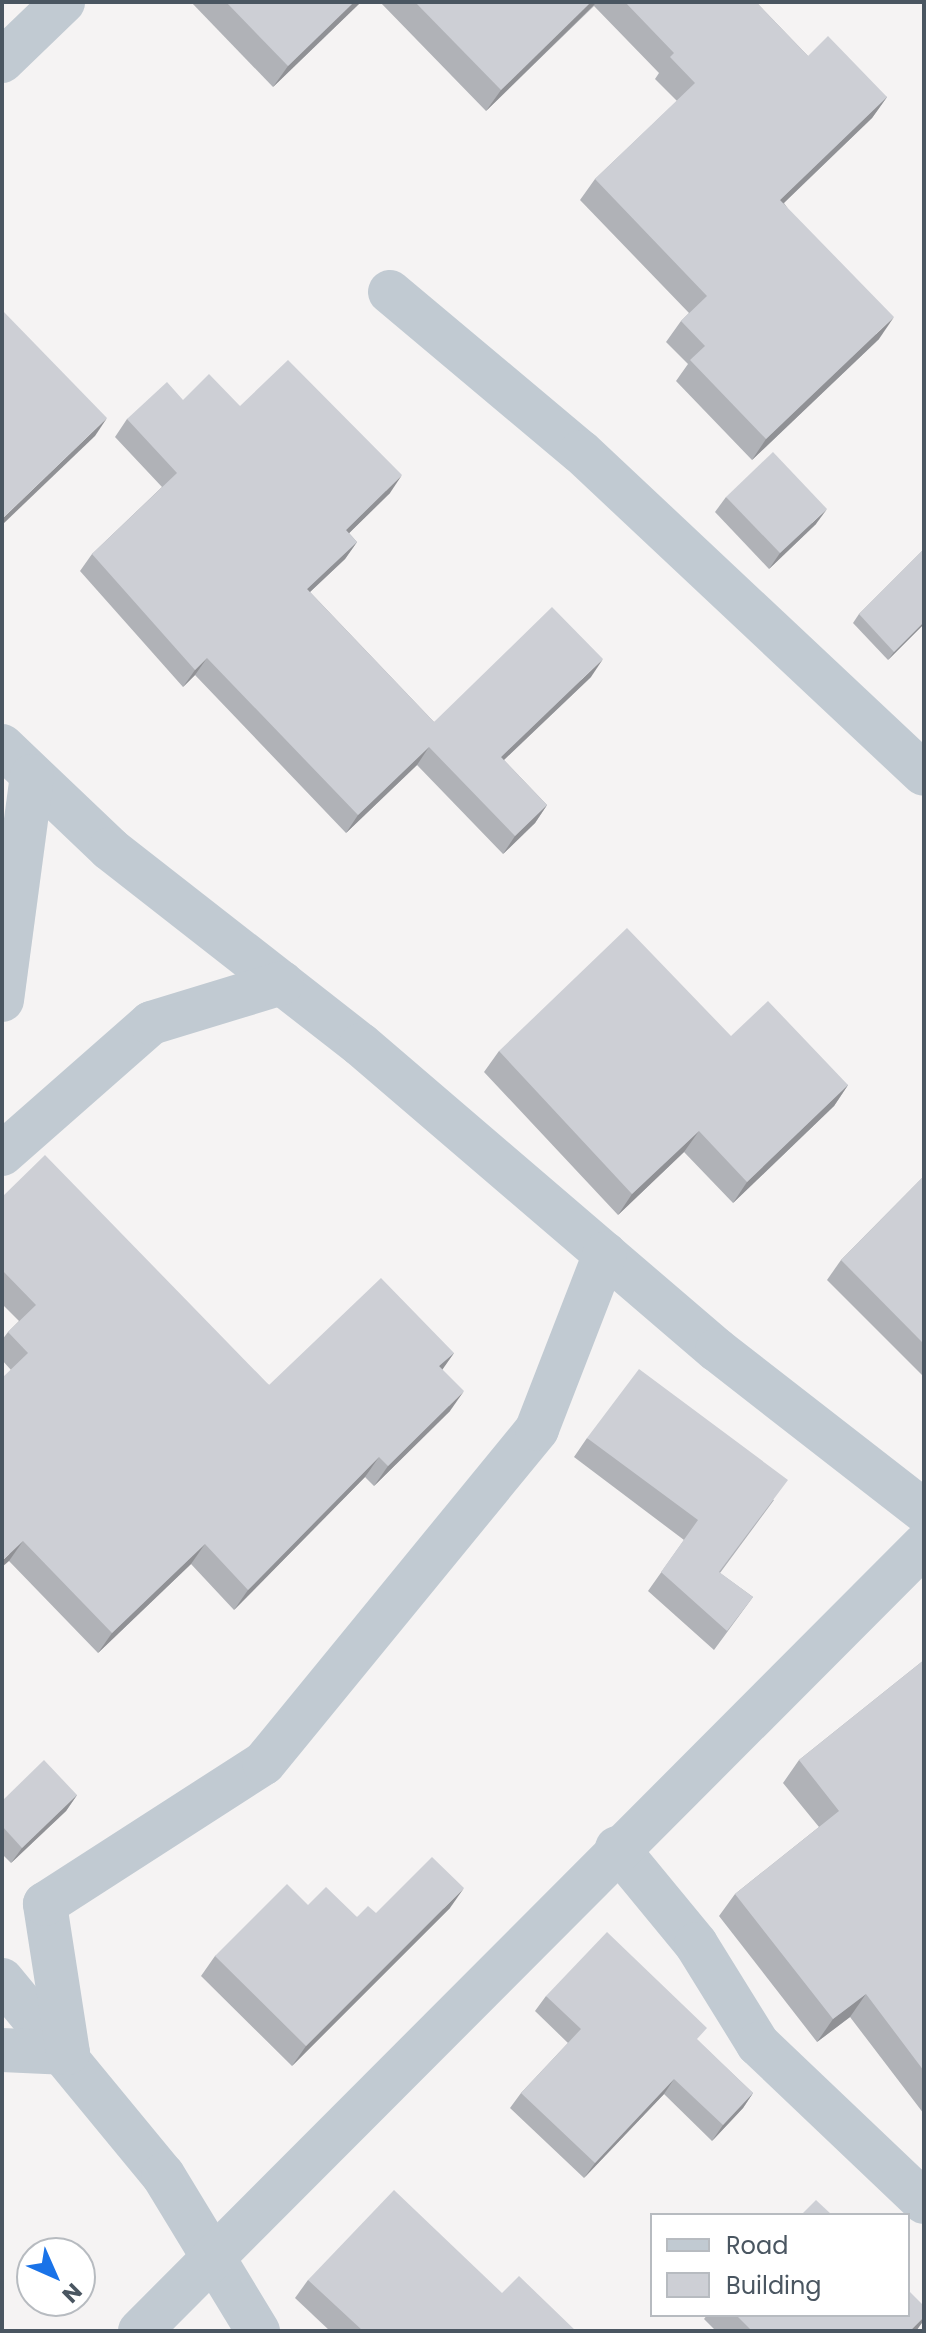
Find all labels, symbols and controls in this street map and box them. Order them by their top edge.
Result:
legend [650,2213,910,2317]
text: Road [726,2229,788,2262]
north arrow [16,2237,96,2317]
text: Building [726,2269,822,2302]
text: N [55,2276,89,2310]

